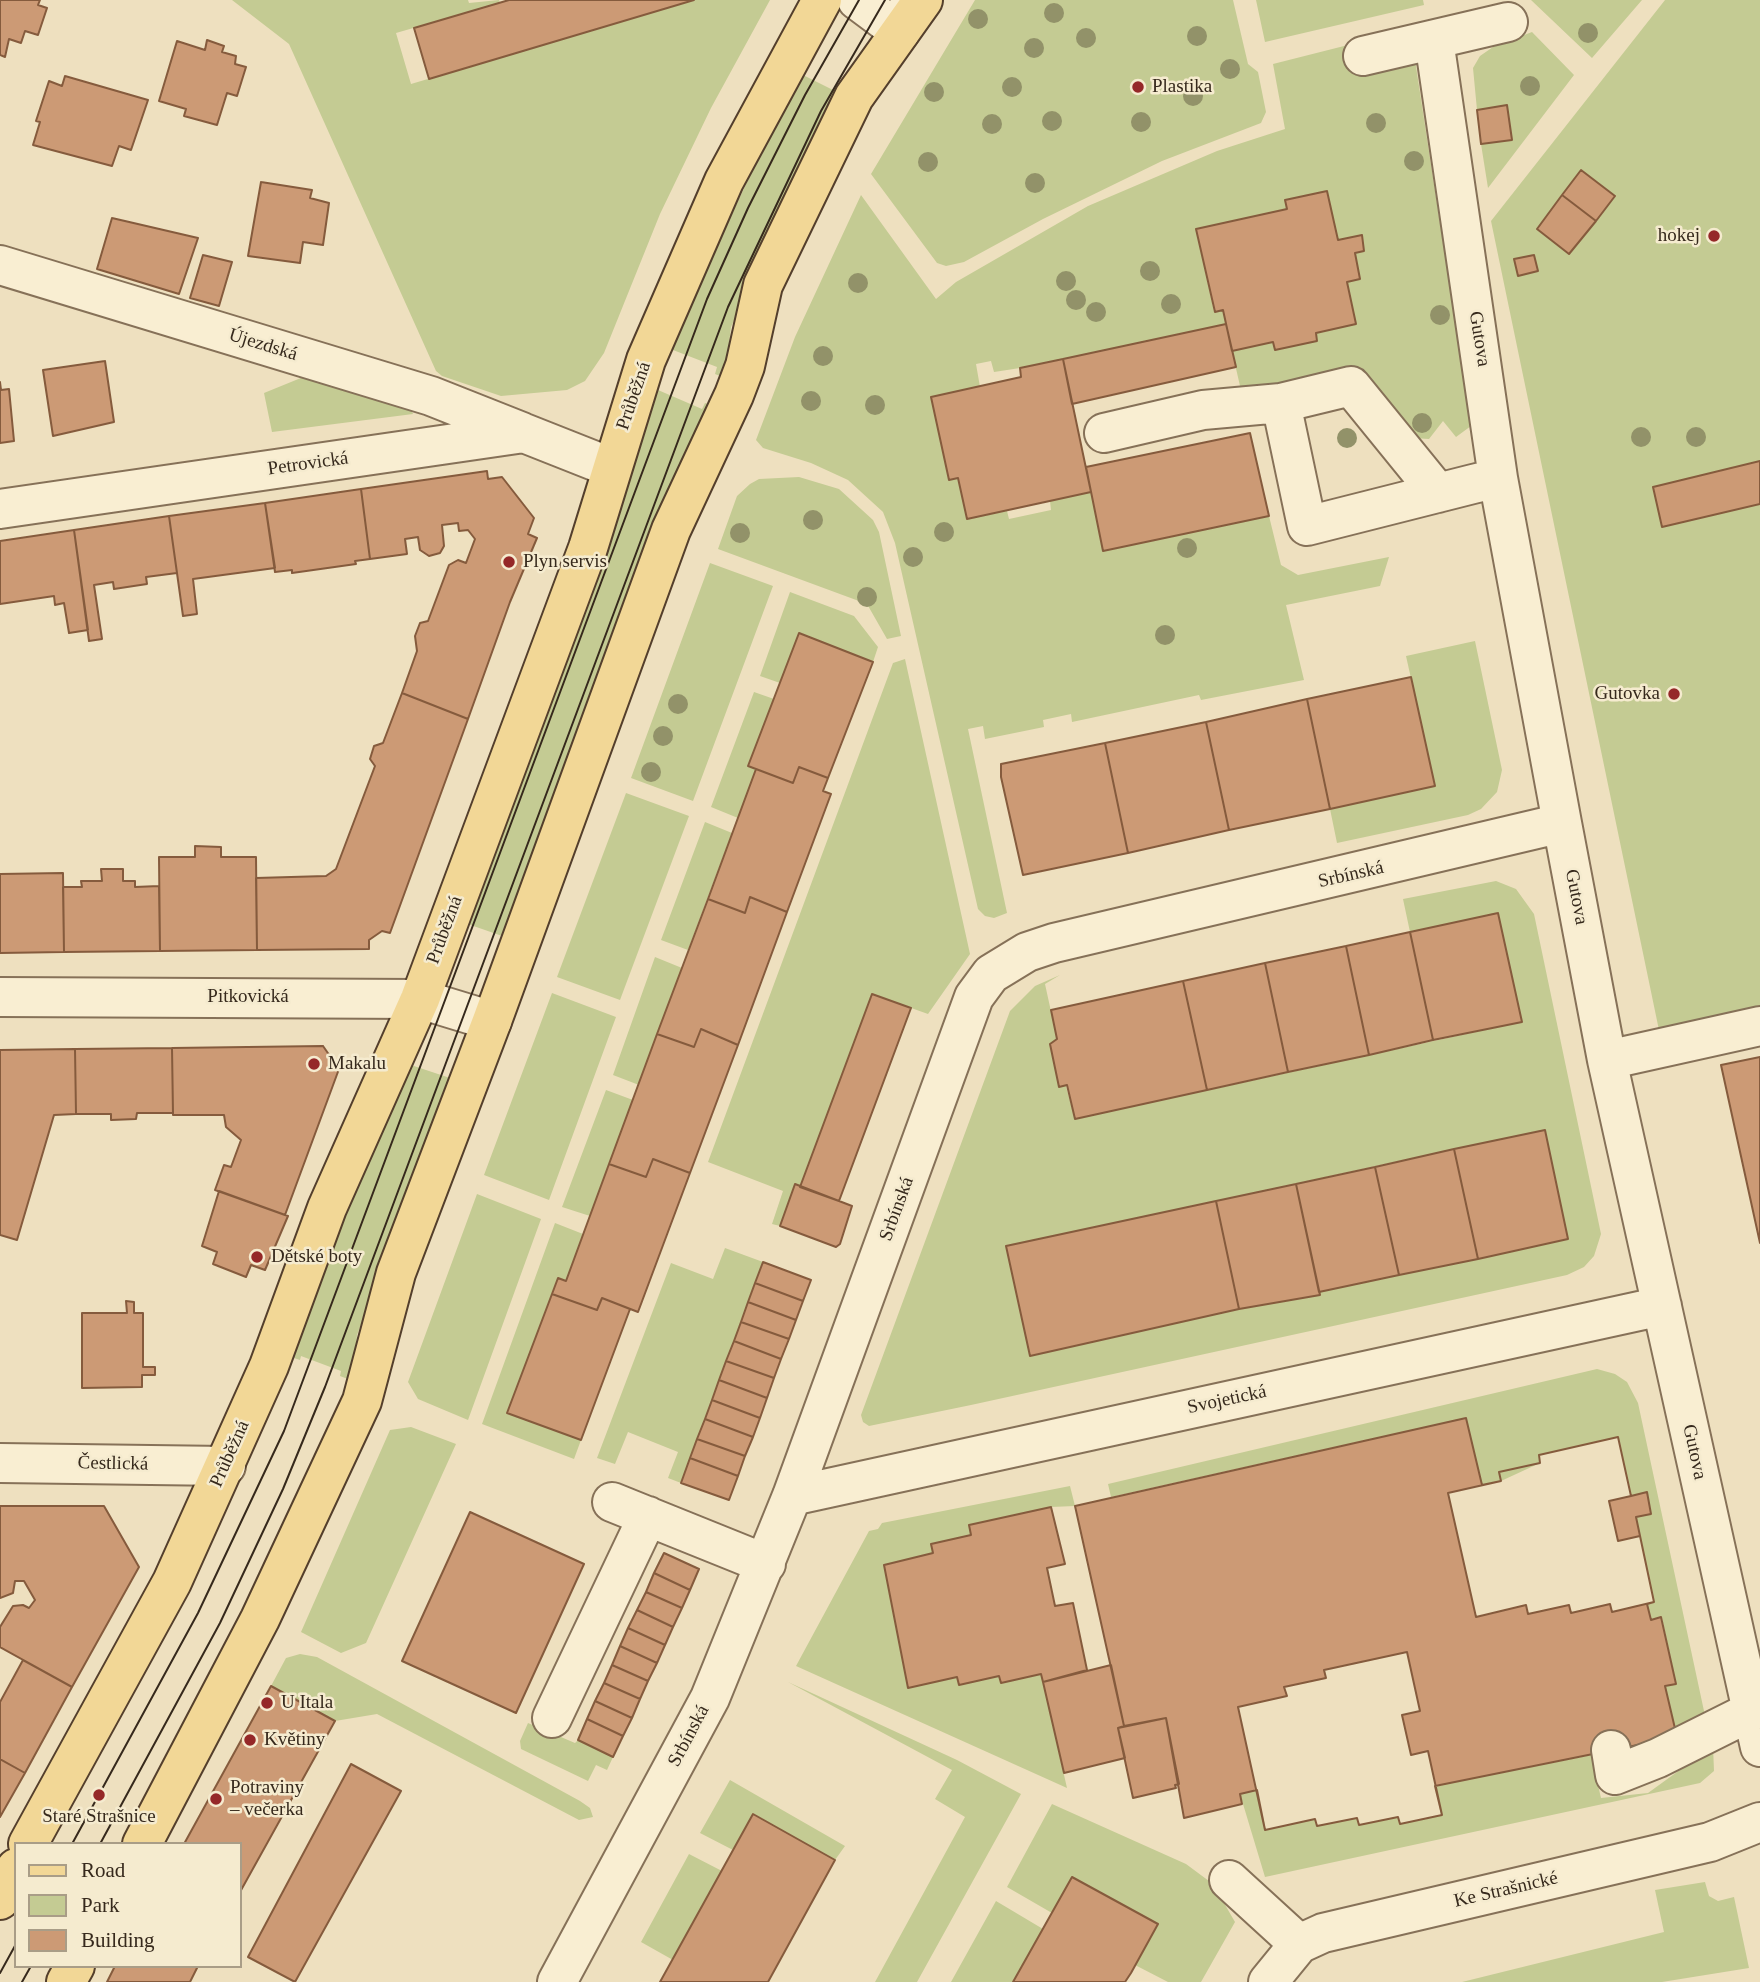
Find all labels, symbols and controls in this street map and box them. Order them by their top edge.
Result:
place label: Plastika [1152,76,1212,98]
marker: Plastika [1130,79,1146,95]
place label: hokej [1658,225,1700,247]
marker: hokej [1706,228,1722,244]
street label: Gutova [1463,310,1495,368]
street label: Újezdská [226,324,300,366]
street label: Průběžná [612,359,656,433]
street label: Petrovická [266,447,350,481]
place label: Plyn servis [523,551,607,573]
marker: Plyn servis [501,554,517,570]
place label: Gutovka [1595,683,1660,705]
marker: Gutovka [1666,686,1682,702]
street label: Srbínská [1316,856,1386,894]
street label: Gutova [1559,867,1593,927]
street label: Průběžná [422,893,468,967]
street label: Pitkovická [207,986,289,1008]
place label: Makalu [328,1053,386,1075]
marker: Makalu [306,1056,322,1072]
street label: Srbínská [875,1174,919,1244]
place label: Dětské boty [271,1246,362,1268]
marker: Dětské boty [249,1249,265,1265]
street label: Svojetická [1185,1381,1269,1419]
street label: Průběžná [205,1417,255,1491]
street label: Gutova [1677,1422,1711,1482]
street label: Čestlická [77,1452,149,1476]
place label: U Itala [281,1692,333,1714]
marker: U Itala [259,1695,275,1711]
street label: Srbínská [663,1701,715,1771]
place label: Květiny [264,1729,325,1751]
marker: Květiny [242,1732,258,1748]
place label: Potraviny – večerka [230,1777,304,1821]
marker: Staré Strašnice [91,1787,107,1803]
marker: Potraviny – večerka [208,1791,224,1807]
place label: Staré Strašnice [42,1806,156,1828]
legend [14,1842,242,1968]
text: Road [81,1858,125,1882]
street label: Ke Strašnické [1452,1867,1560,1913]
text: Park [81,1893,120,1917]
text: Building [81,1928,155,1952]

